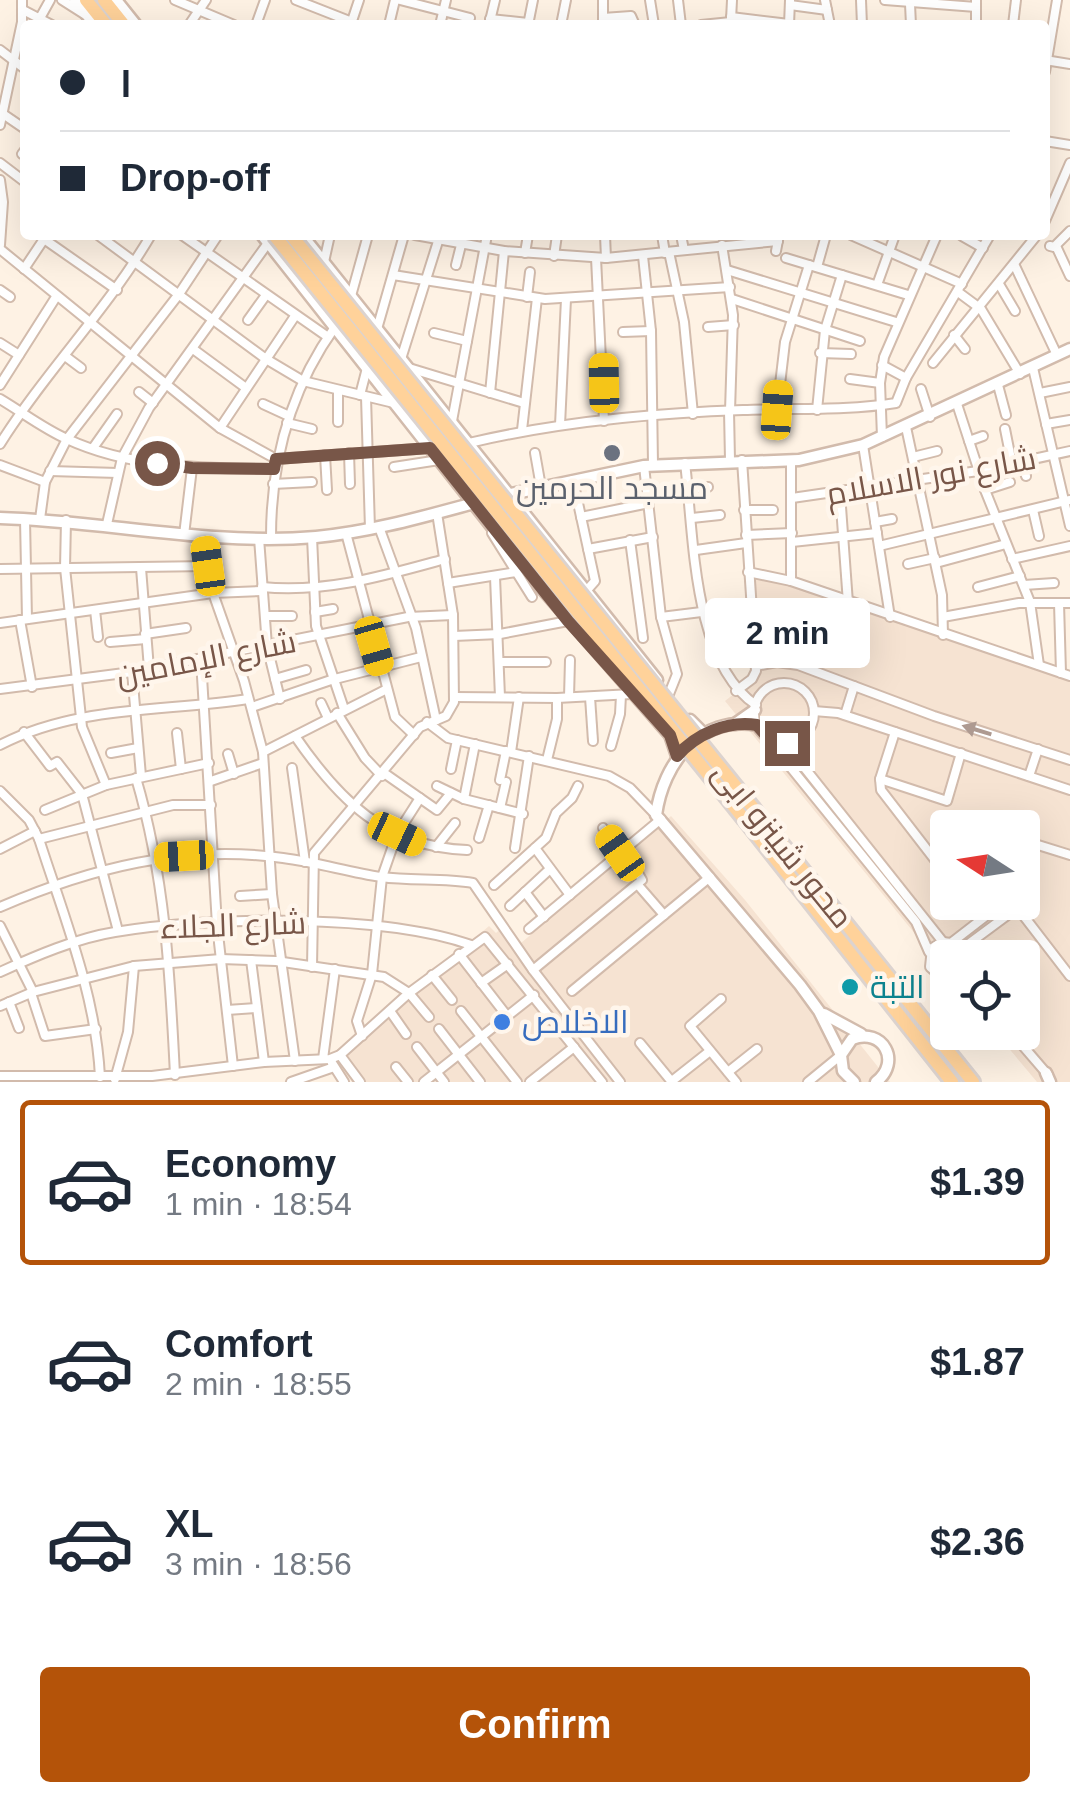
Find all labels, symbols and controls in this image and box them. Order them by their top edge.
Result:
text: ا [120,63,132,105]
text: Drop-off [120,157,270,199]
car [588,353,620,413]
car [760,379,794,441]
street label: شارع نور الاسلام [823,440,1039,516]
route start [135,441,180,486]
marker: مسجد الحرمين [601,442,623,464]
place label: مسجد الحرمين [516,470,708,507]
car [189,534,227,598]
callout: 2 min [704,598,870,668]
car [351,613,397,679]
text: 2 min [746,615,829,651]
street label: شارع الإمامين [113,623,300,697]
route end [765,721,810,766]
one-way arrow [962,721,992,736]
street label: محور شينزو ابى [705,755,861,936]
car [363,808,431,860]
north arrow [930,810,1040,920]
map controls [930,810,1040,1050]
car [591,820,649,886]
car [153,839,215,873]
street label: شارع الجلاء [159,904,307,950]
button: locate [930,940,1040,1050]
place label: التبة [870,969,925,1005]
marker: التبة [839,976,861,998]
place label: الاخلاص [522,1004,629,1041]
marker: الاخلاص [491,1011,513,1033]
icon: car [45,1138,135,1228]
text: Economy [165,1143,336,1185]
text: $1.39 [930,1161,1025,1203]
text: 1 min · 18:54 [165,1186,352,1222]
icon: car [45,1318,135,1408]
text: Comfort [165,1323,313,1365]
text: $1.87 [930,1341,1025,1383]
text: 2 min · 18:55 [165,1366,352,1402]
icon: car [45,1498,135,1588]
text: XL [165,1503,214,1545]
text: $2.36 [930,1521,1025,1563]
text: 3 min · 18:56 [165,1546,352,1582]
button: Confirm [40,1667,1030,1782]

